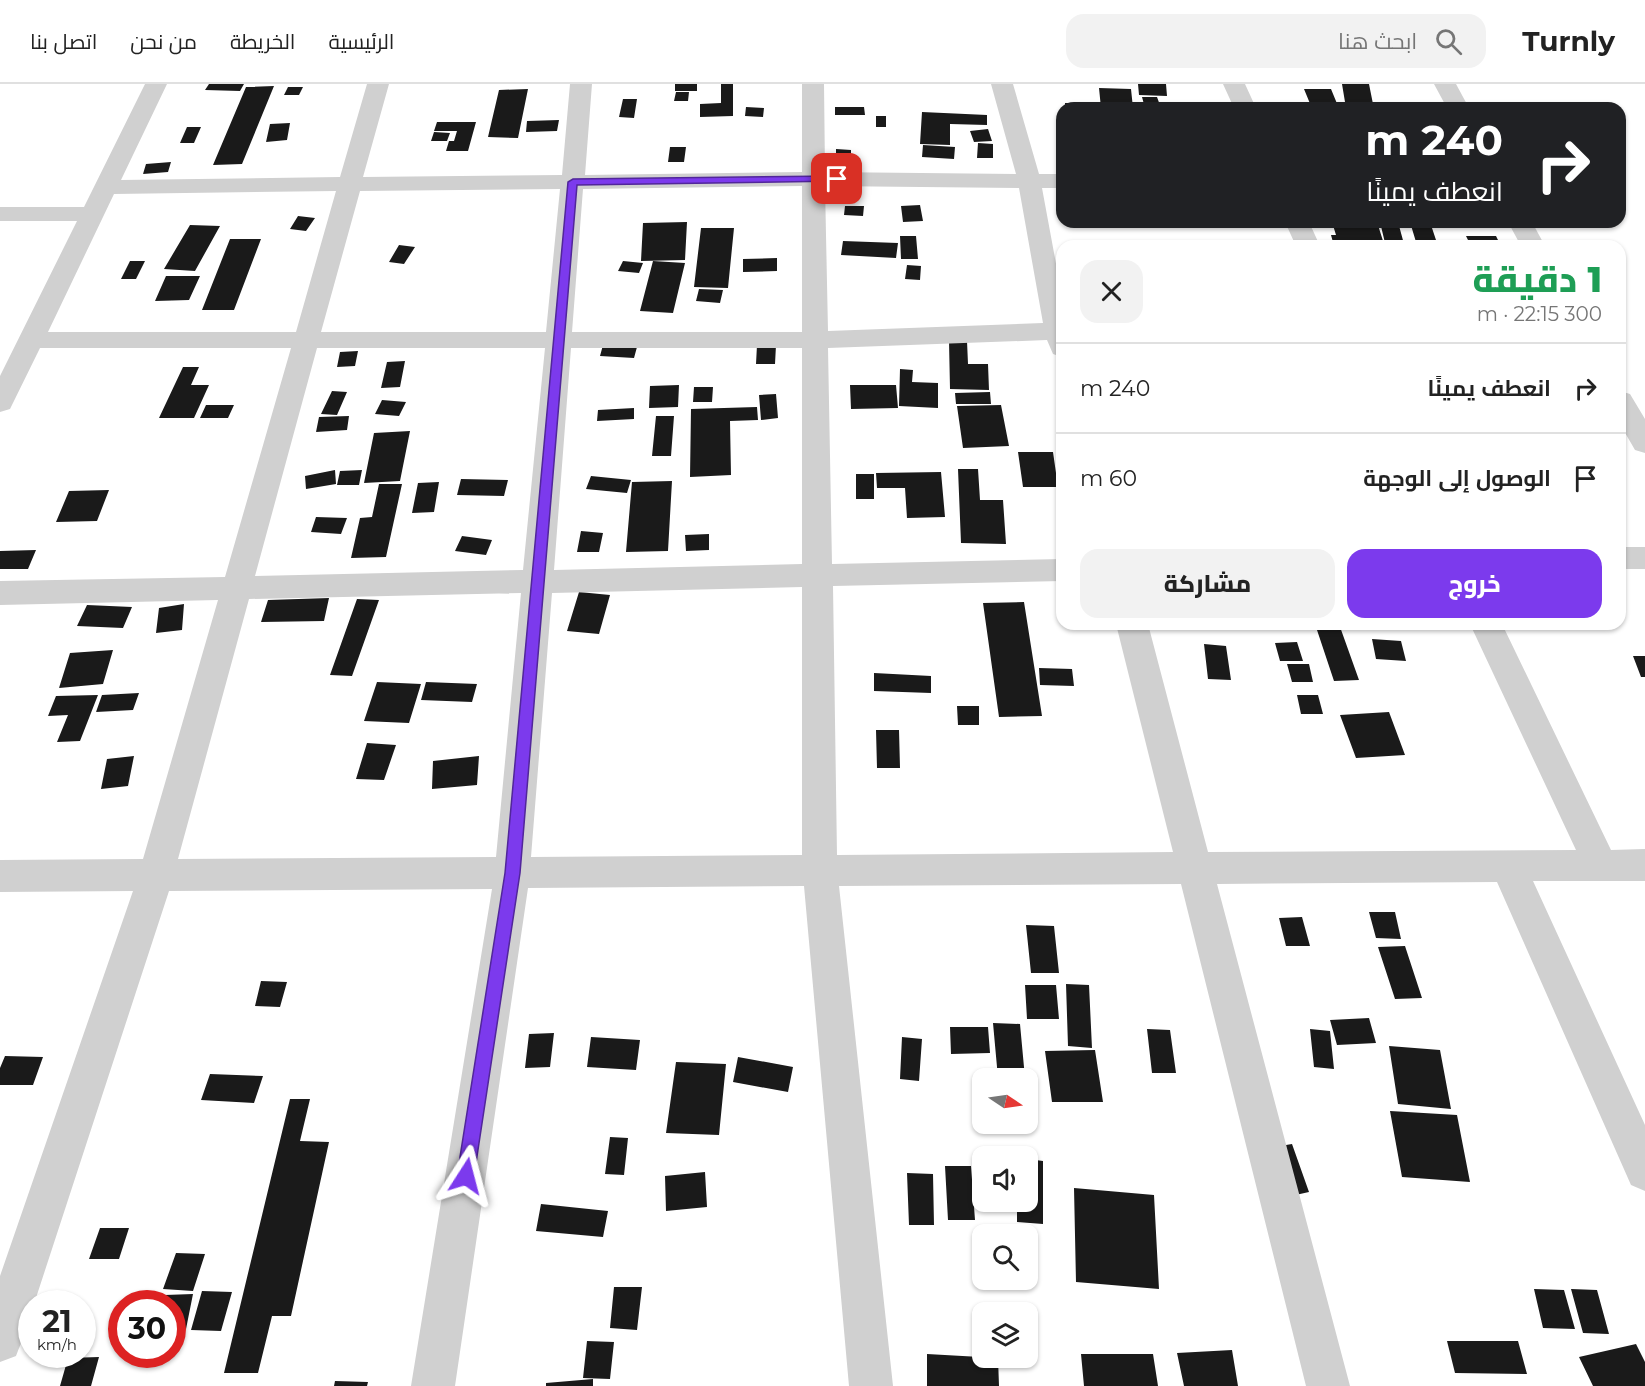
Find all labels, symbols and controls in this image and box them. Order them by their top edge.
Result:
search box [1066,14,1486,68]
text: Turnly [1522,24,1615,58]
icon: search [1432,25,1465,58]
text: ابحث هنا [1338,28,1417,55]
text: اتصل بنا [30,29,97,54]
text: من نحن [130,29,197,54]
text: الخريطة [230,29,296,54]
text: الرئيسية [329,29,394,54]
text: 240 m [1365,114,1503,166]
icon: right [1524,126,1602,204]
pin [811,153,862,204]
icon: arrive [820,162,853,195]
text: انعطف يمينًا [1366,175,1503,208]
text: 1 دقيقة [1472,257,1602,301]
button: close [1080,260,1143,323]
text: 300 m · 22:15 [1477,302,1602,326]
icon: right [1569,372,1602,405]
text: 240 m [1080,375,1150,402]
text: انعطف يمينًا [1427,375,1551,402]
icon: arrive [1569,462,1602,495]
text: 60 m [1080,465,1137,492]
text: الوصول إلى الوجهة [1363,465,1551,492]
button: مشاركة [1080,549,1335,618]
button: خروج [1347,549,1602,618]
north arrow [972,1068,1038,1134]
map controls [972,1068,1038,1368]
position arrow [434,1144,498,1208]
button: sound [972,1146,1038,1212]
button: search [972,1224,1038,1290]
speed limit sign: 30 [108,1290,186,1368]
button: layers [972,1302,1038,1368]
text: 21 [42,1303,72,1340]
text: km/h [37,1335,77,1354]

